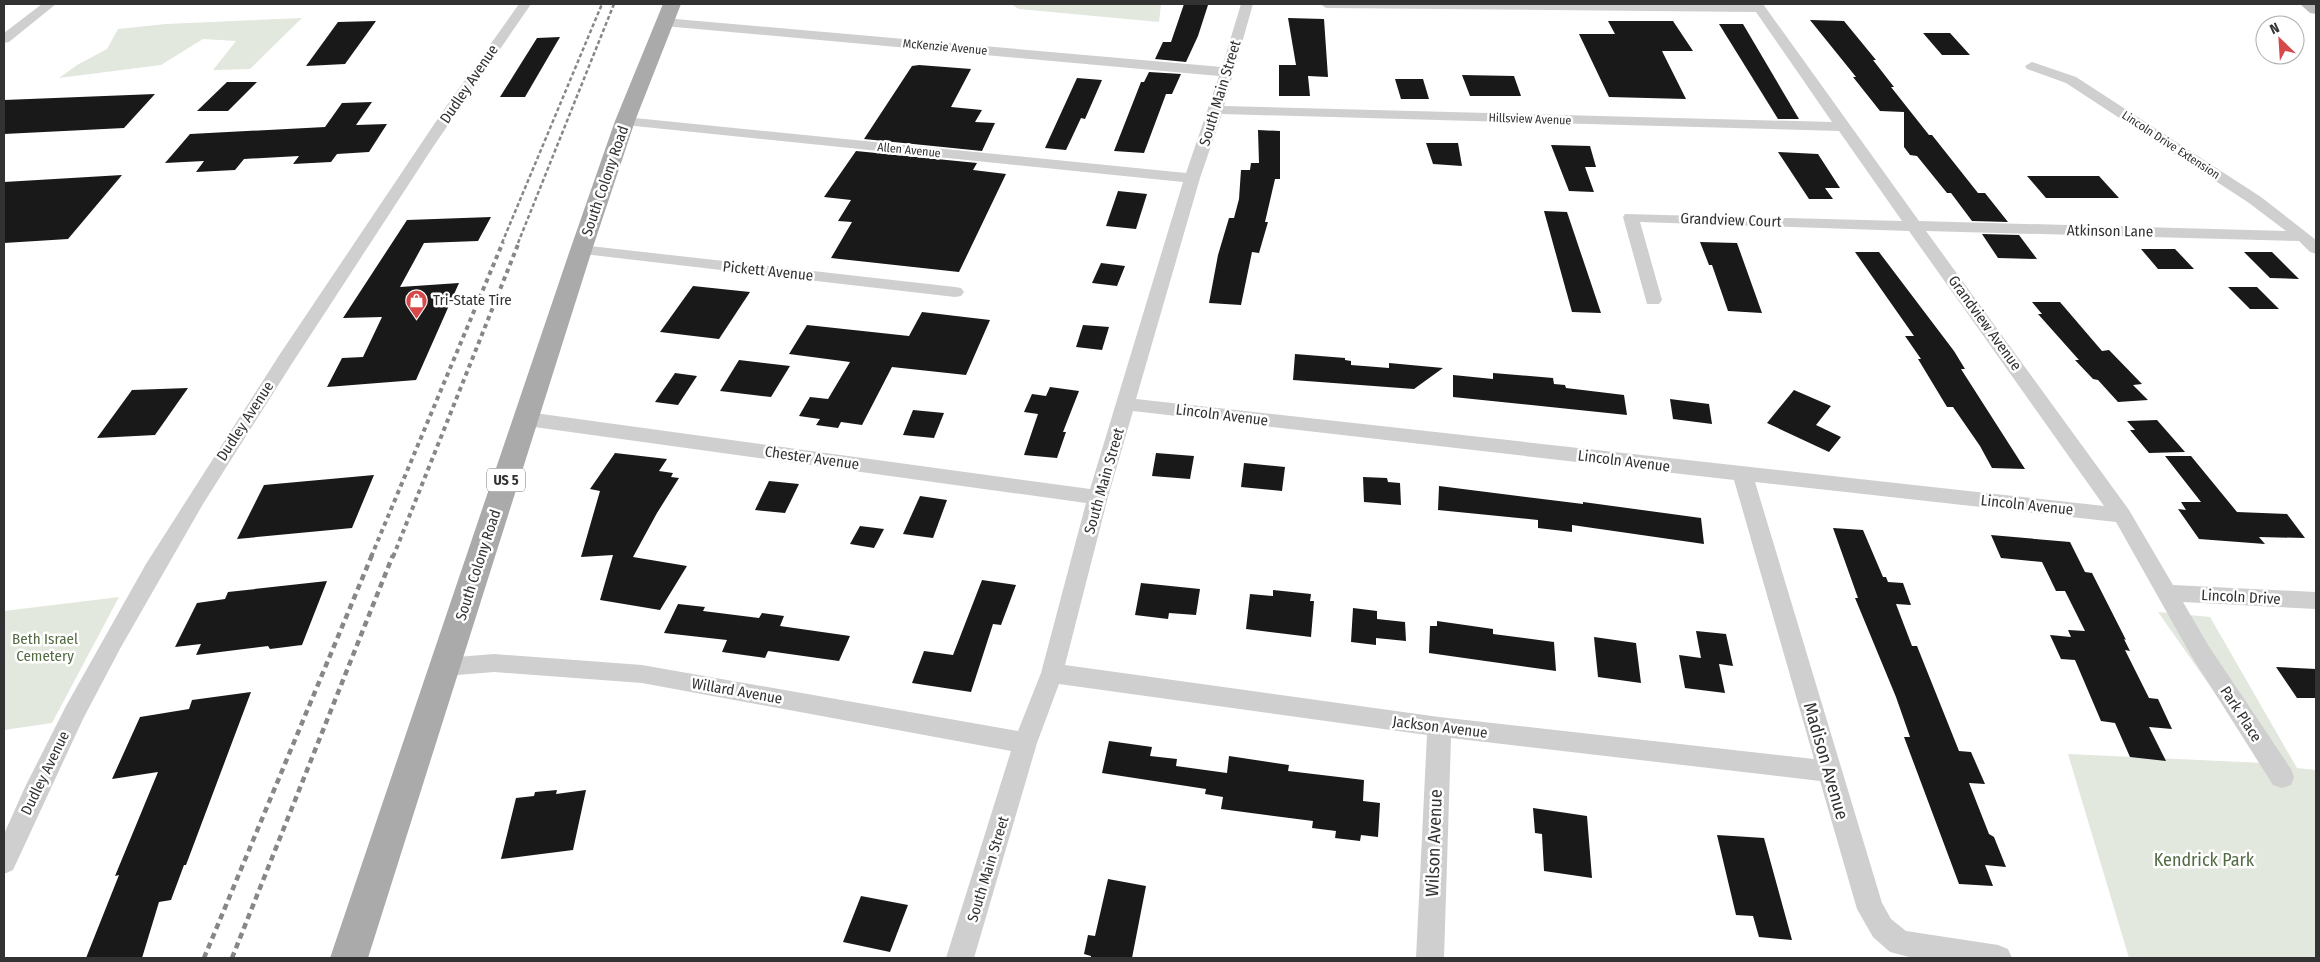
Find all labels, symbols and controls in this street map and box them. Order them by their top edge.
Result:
north arrow [2255,15,2305,65]
text: N [2267,19,2282,38]
street label: McKenzie Avenue [902,36,988,58]
street label: South Main Street [1195,38,1245,148]
street label: Dudley Avenue [436,41,502,127]
street label: Lincoln Drive Extension [2119,108,2223,182]
street label: Hillsview Avenue [1488,111,1572,127]
street label: South Colony Road [578,123,632,239]
street label: Allen Avenue [877,140,941,160]
street label: Grandview Court [1680,209,1782,231]
street label: Atkinson Lane [2067,221,2153,241]
street label: Pickett Avenue [722,257,814,285]
street label: Grandview Avenue [1945,272,2025,374]
shop icon: Tri-State Tire [405,288,429,319]
place label: Tri-State Tire [433,291,512,309]
street label: Dudley Avenue [213,378,277,464]
street label: Lincoln Avenue [1175,400,1269,430]
street label: South Main Street [1080,426,1128,536]
street label: Chester Avenue [764,442,860,474]
street label: Lincoln Avenue [1577,446,1671,476]
road number: US 5 [487,468,525,492]
street label: Lincoln Avenue [1980,491,2074,519]
street label: South Colony Road [452,507,504,623]
street label: Lincoln Drive [2201,586,2281,608]
park label: Beth Israel Cemetery [12,630,78,665]
street label: Willard Avenue [690,674,784,708]
street label: Park Place [2216,683,2266,745]
street label: Madison Avenue [1799,700,1853,822]
street label: Jackson Avenue [1391,712,1489,742]
street label: Dudley Avenue [17,728,73,818]
street label: Wilson Avenue [1421,789,1447,897]
street label: South Main Street [963,814,1013,924]
park label: Kendrick Park [2154,849,2255,871]

